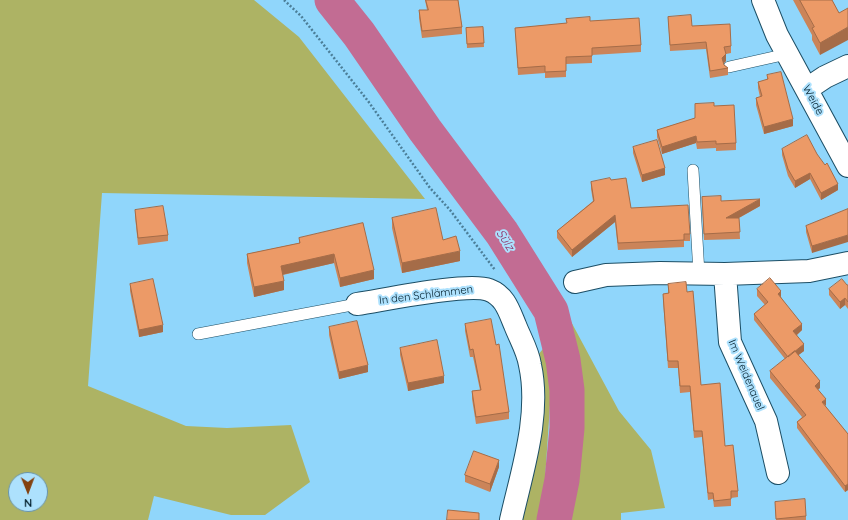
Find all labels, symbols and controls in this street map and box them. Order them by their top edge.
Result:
street label: Weide [800,83,826,117]
water label: Sülz [493,227,517,253]
street label: In den Schlämmen [378,283,474,307]
street label: Im Weidenauel [725,338,767,412]
north arrow [8,472,48,512]
text: N [24,496,32,510]

